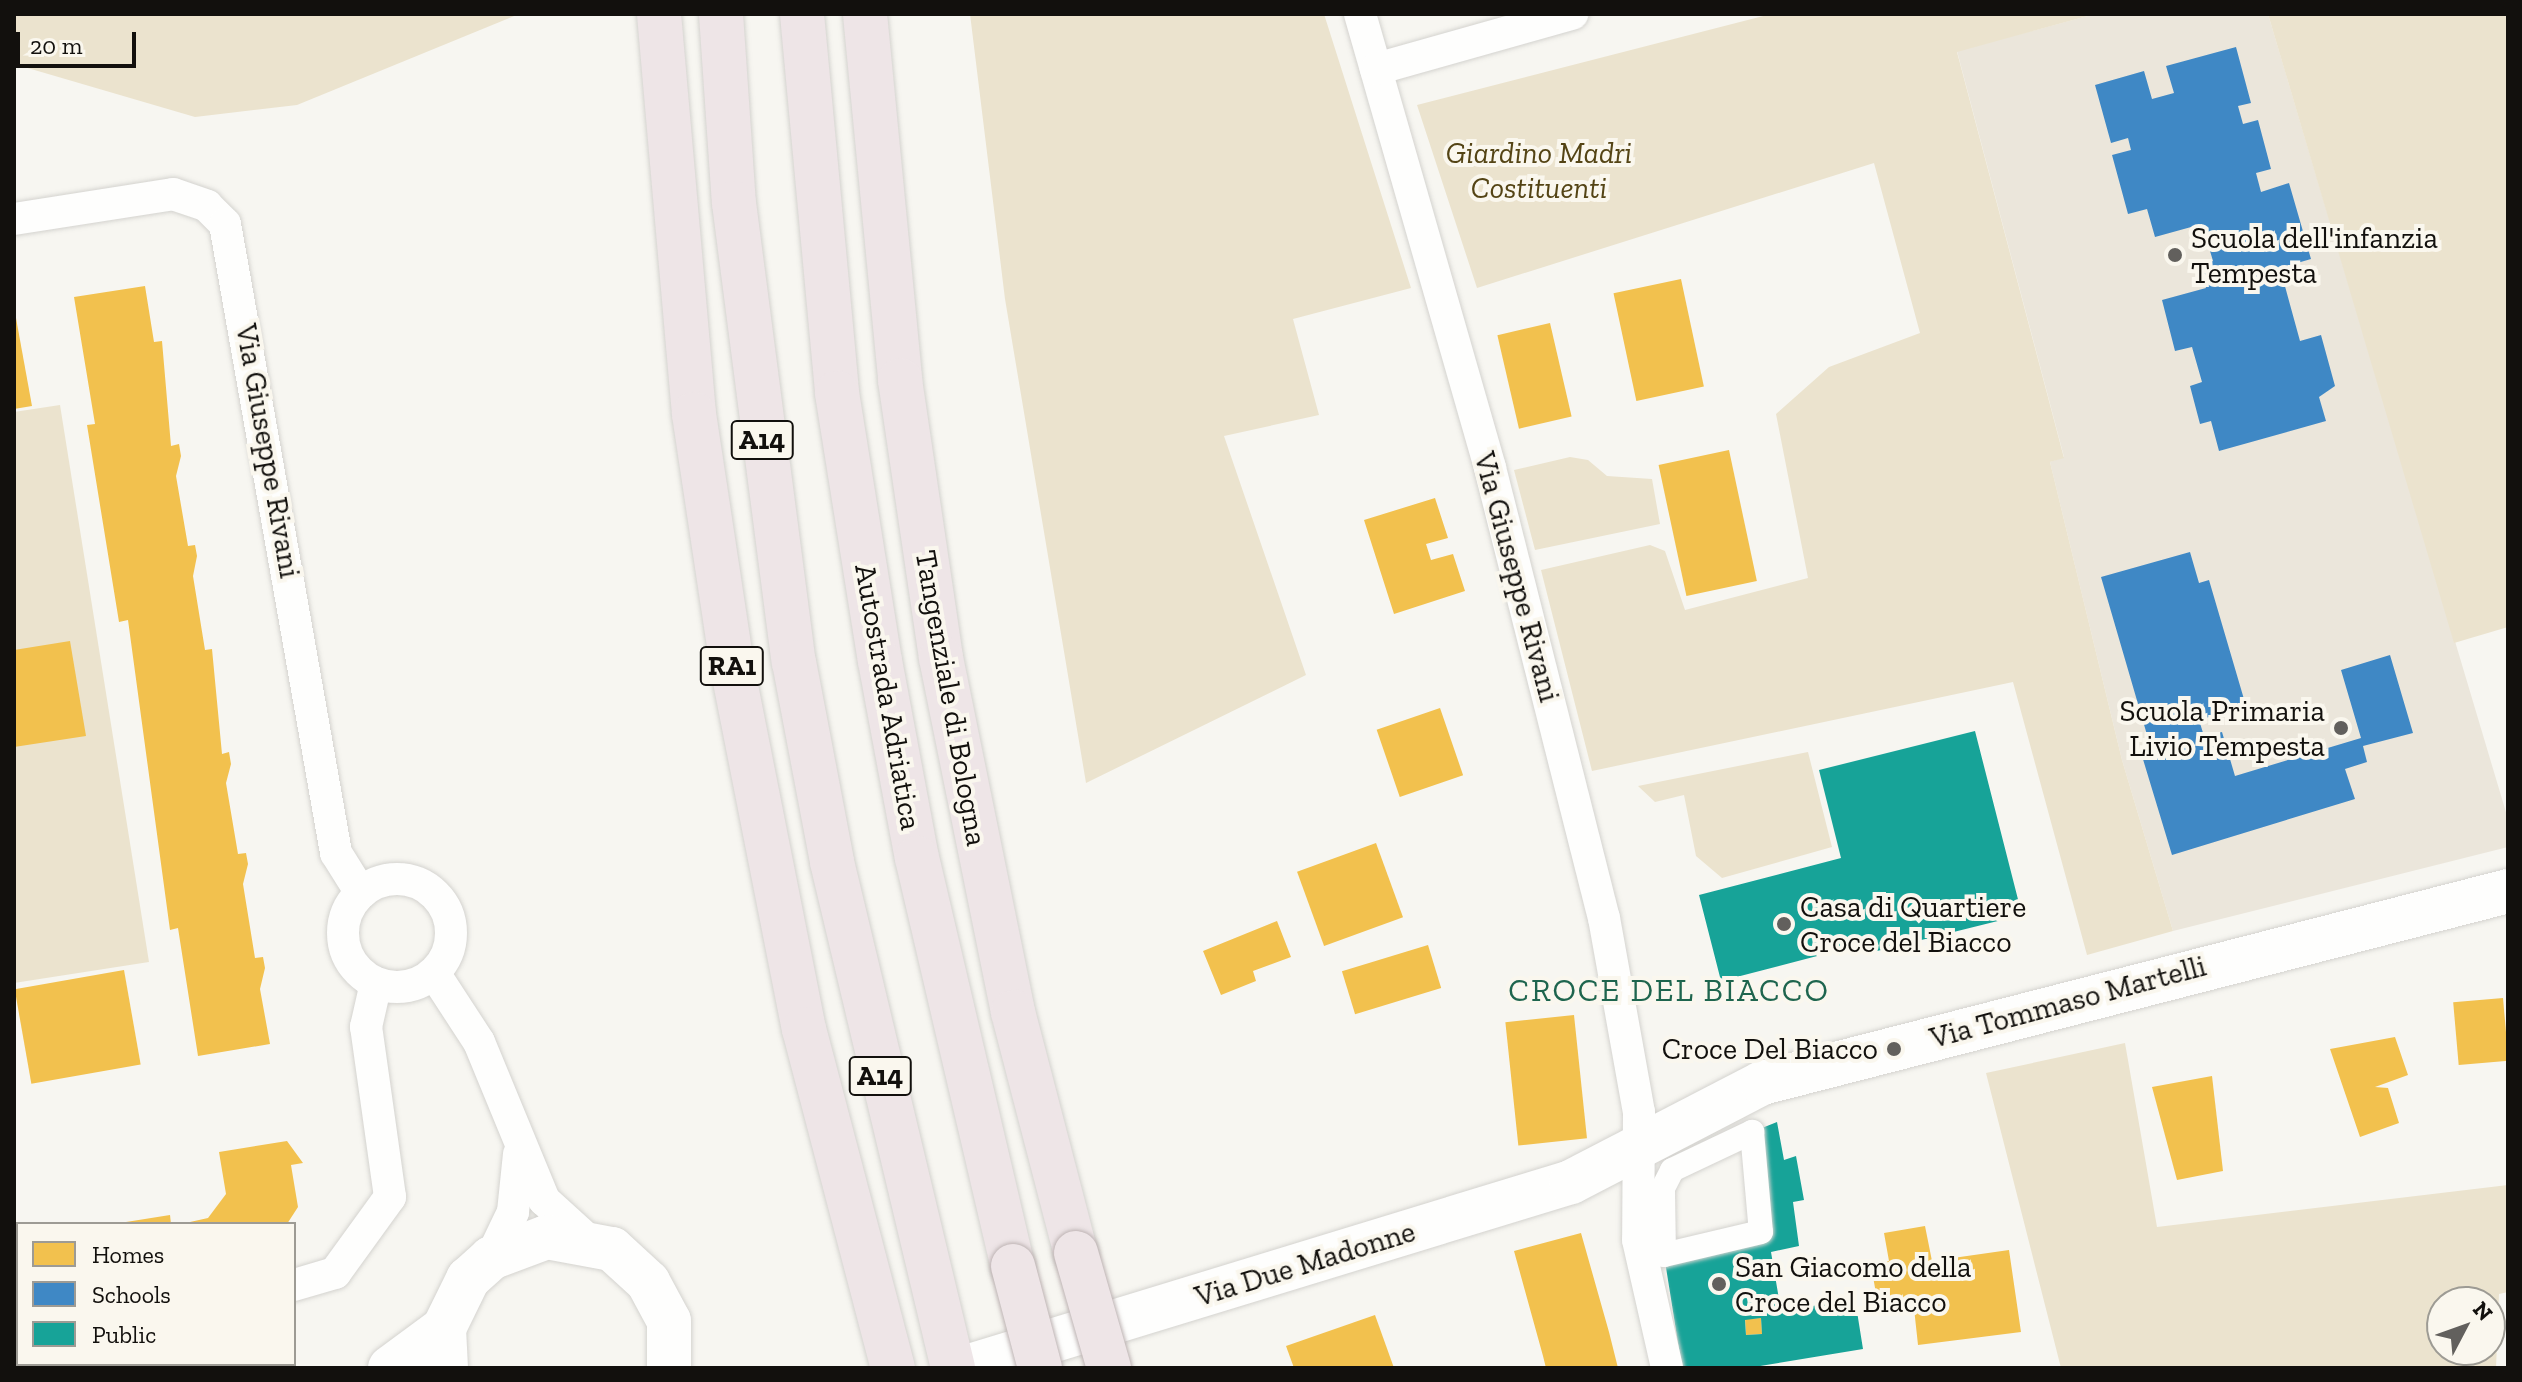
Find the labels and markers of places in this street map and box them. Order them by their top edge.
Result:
place label: Scuola dell'infanzia Tempesta [2191,220,2438,290]
marker: Scuola dell'infanzia Tempesta [2166,246,2184,264]
place label: Scuola Primaria Livio Tempesta [2120,693,2325,764]
marker: Scuola Primaria Livio Tempesta [2332,719,2350,737]
place label: Casa di Quartiere Croce del Biacco [1800,889,2026,960]
marker: Casa di Quartiere Croce del Biacco [1775,915,1793,933]
place label: Croce Del Biacco [1662,1031,1878,1067]
marker: Croce Del Biacco [1885,1040,1903,1058]
place label: San Giacomo della Croce del Biacco [1735,1249,1971,1320]
marker: San Giacomo della Croce del Biacco [1710,1275,1728,1293]

